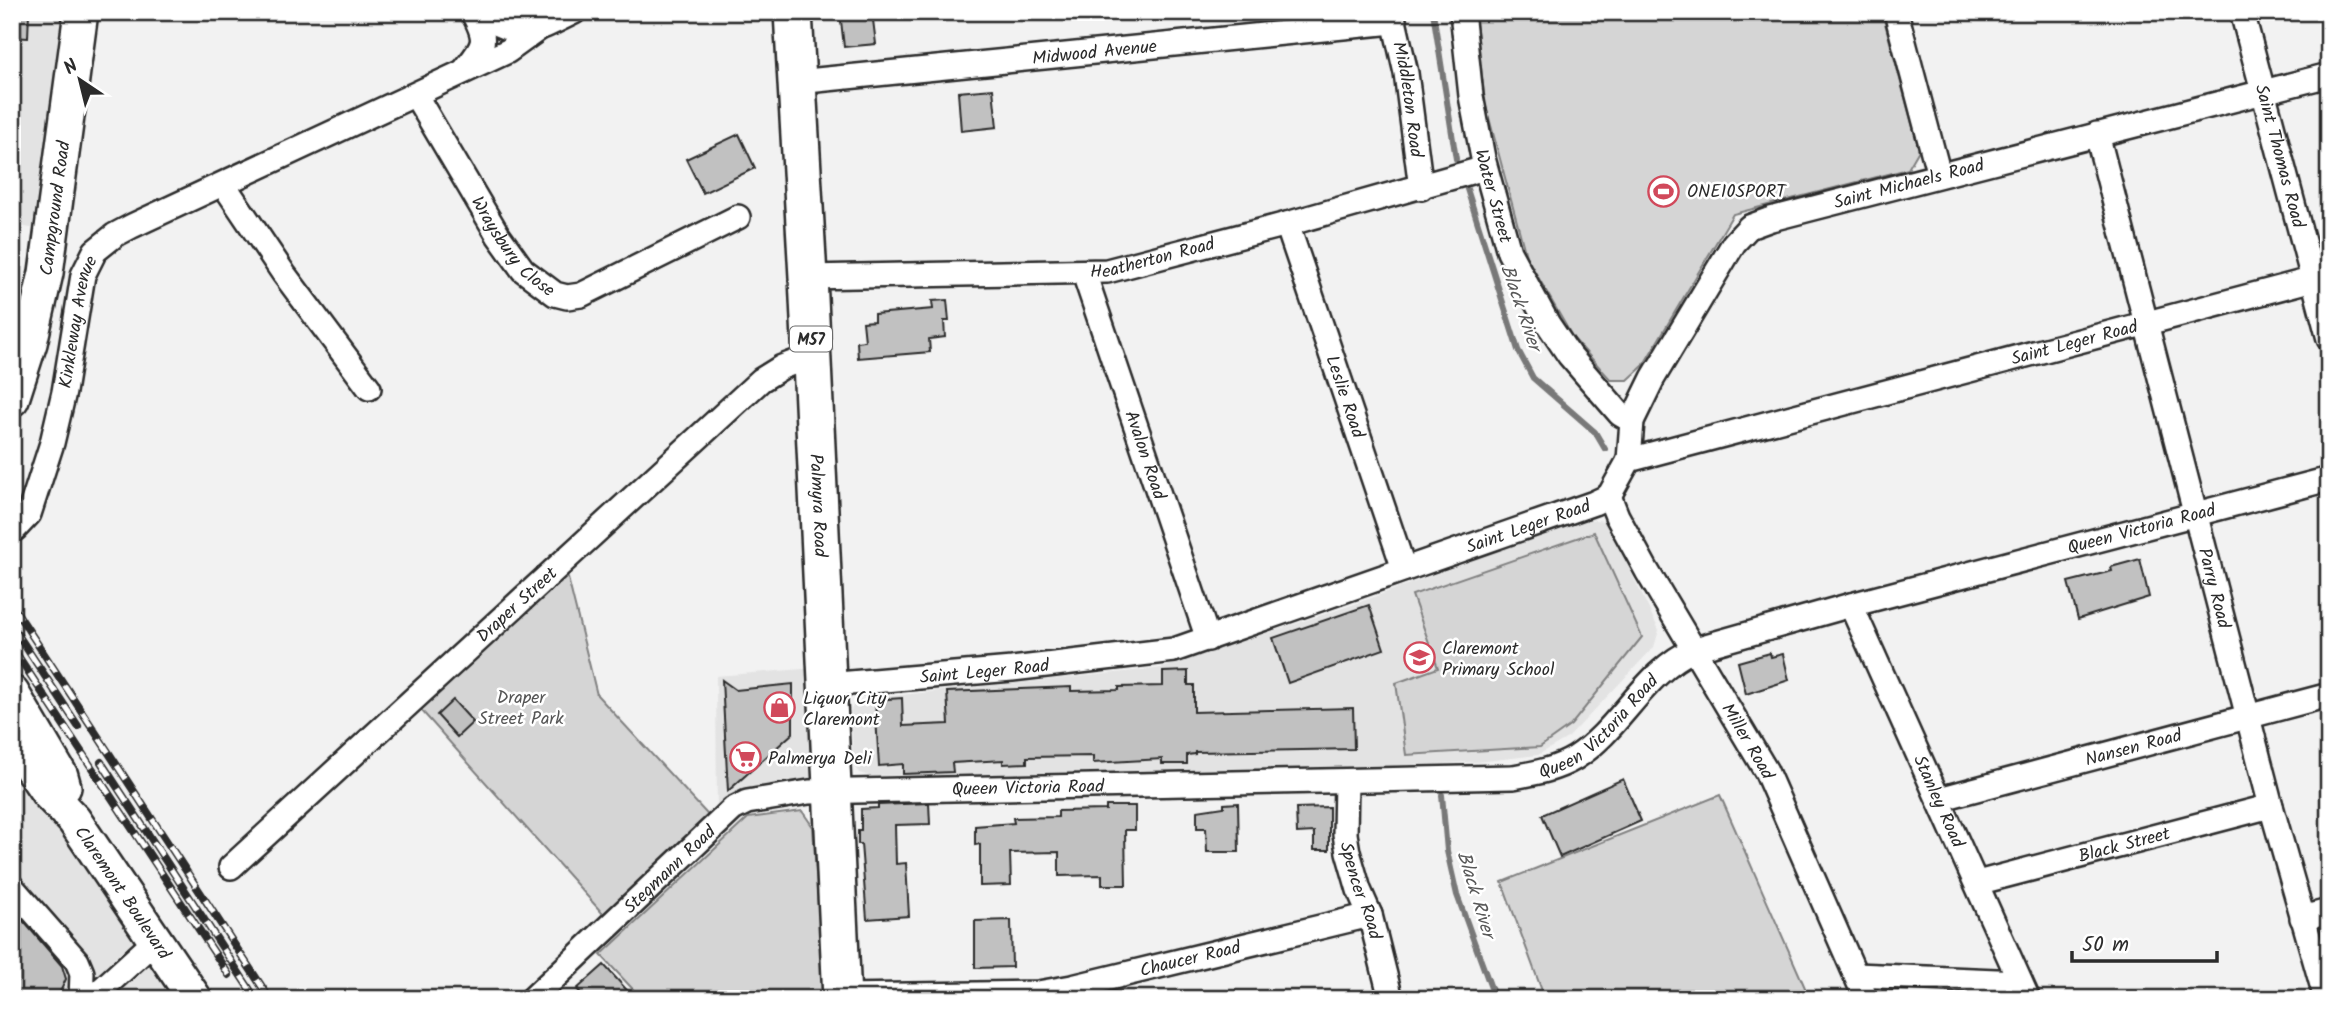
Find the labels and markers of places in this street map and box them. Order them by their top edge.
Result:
sports icon: ONE10SPORT [1647,174,1681,208]
place label: ONE10SPORT [1687,178,1787,207]
place label: Claremont Primary School [1442,635,1555,685]
school or university icon: Claremont Primary School [1402,641,1436,675]
place label: Liquor City Claremont [803,685,887,735]
shop icon: Liquor City Claremont [763,691,797,725]
supermarket icon: Palmerya Deli [728,741,762,775]
place label: Palmerya Deli [768,745,872,774]

